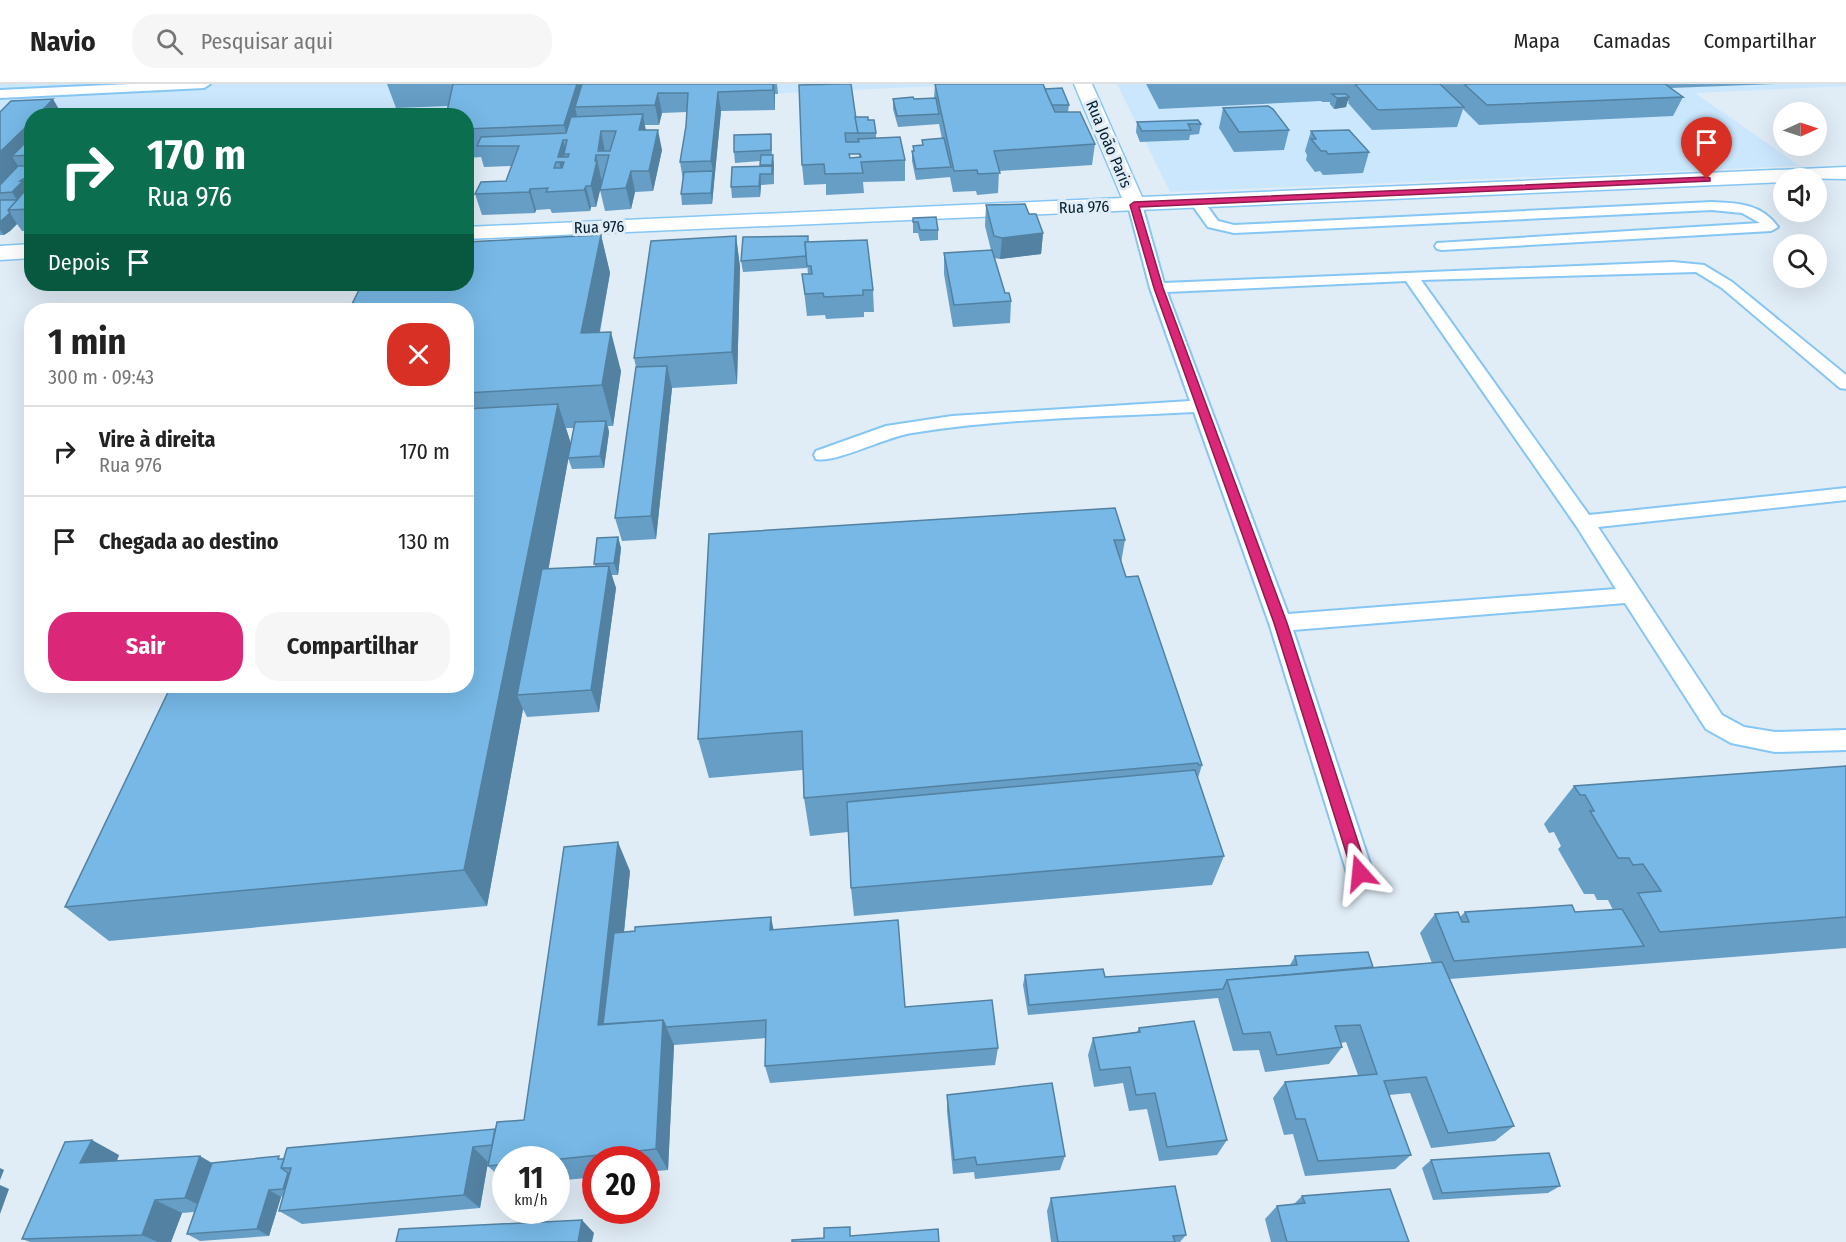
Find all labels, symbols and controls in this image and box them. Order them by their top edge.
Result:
search box [132,14,552,68]
text: Navio [30,25,96,58]
icon: search [153,25,186,58]
text: Pesquisar aqui [201,28,333,55]
text: Mapa [1514,28,1560,54]
text: Camadas [1593,28,1671,54]
text: Compartilhar [1704,28,1816,54]
street label: Rua João Paris [1082,97,1136,191]
north arrow [1773,102,1827,156]
map controls [1773,102,1827,288]
pin [1681,117,1732,179]
icon: arrive [1690,126,1723,159]
text: 170 m [147,130,246,180]
icon: right [48,132,126,210]
button: sound [1773,168,1827,222]
text: Rua 976 [147,181,232,213]
street label: Rua 976 [1059,197,1110,217]
street label: Rua 976 [574,217,625,237]
button: search [1773,234,1827,288]
icon: arrive [122,246,155,279]
text: Depois [48,249,110,276]
text: 1 min [48,320,126,364]
button: close [387,323,450,386]
text: 300 m · 09:43 [48,365,154,389]
text: Vire à direita [99,426,215,453]
icon: right [48,435,81,468]
text: 170 m [399,438,450,465]
text: Rua 976 [99,453,162,477]
icon: arrive [48,525,81,558]
text: Chegada ao destino [99,528,279,555]
text: 130 m [398,528,450,555]
button: Sair [48,612,243,681]
button: Compartilhar [255,612,450,681]
position arrow [1328,841,1392,905]
speed limit sign: 20 [582,1146,660,1224]
text: 11 [519,1160,543,1196]
text: km/h [514,1191,548,1209]

